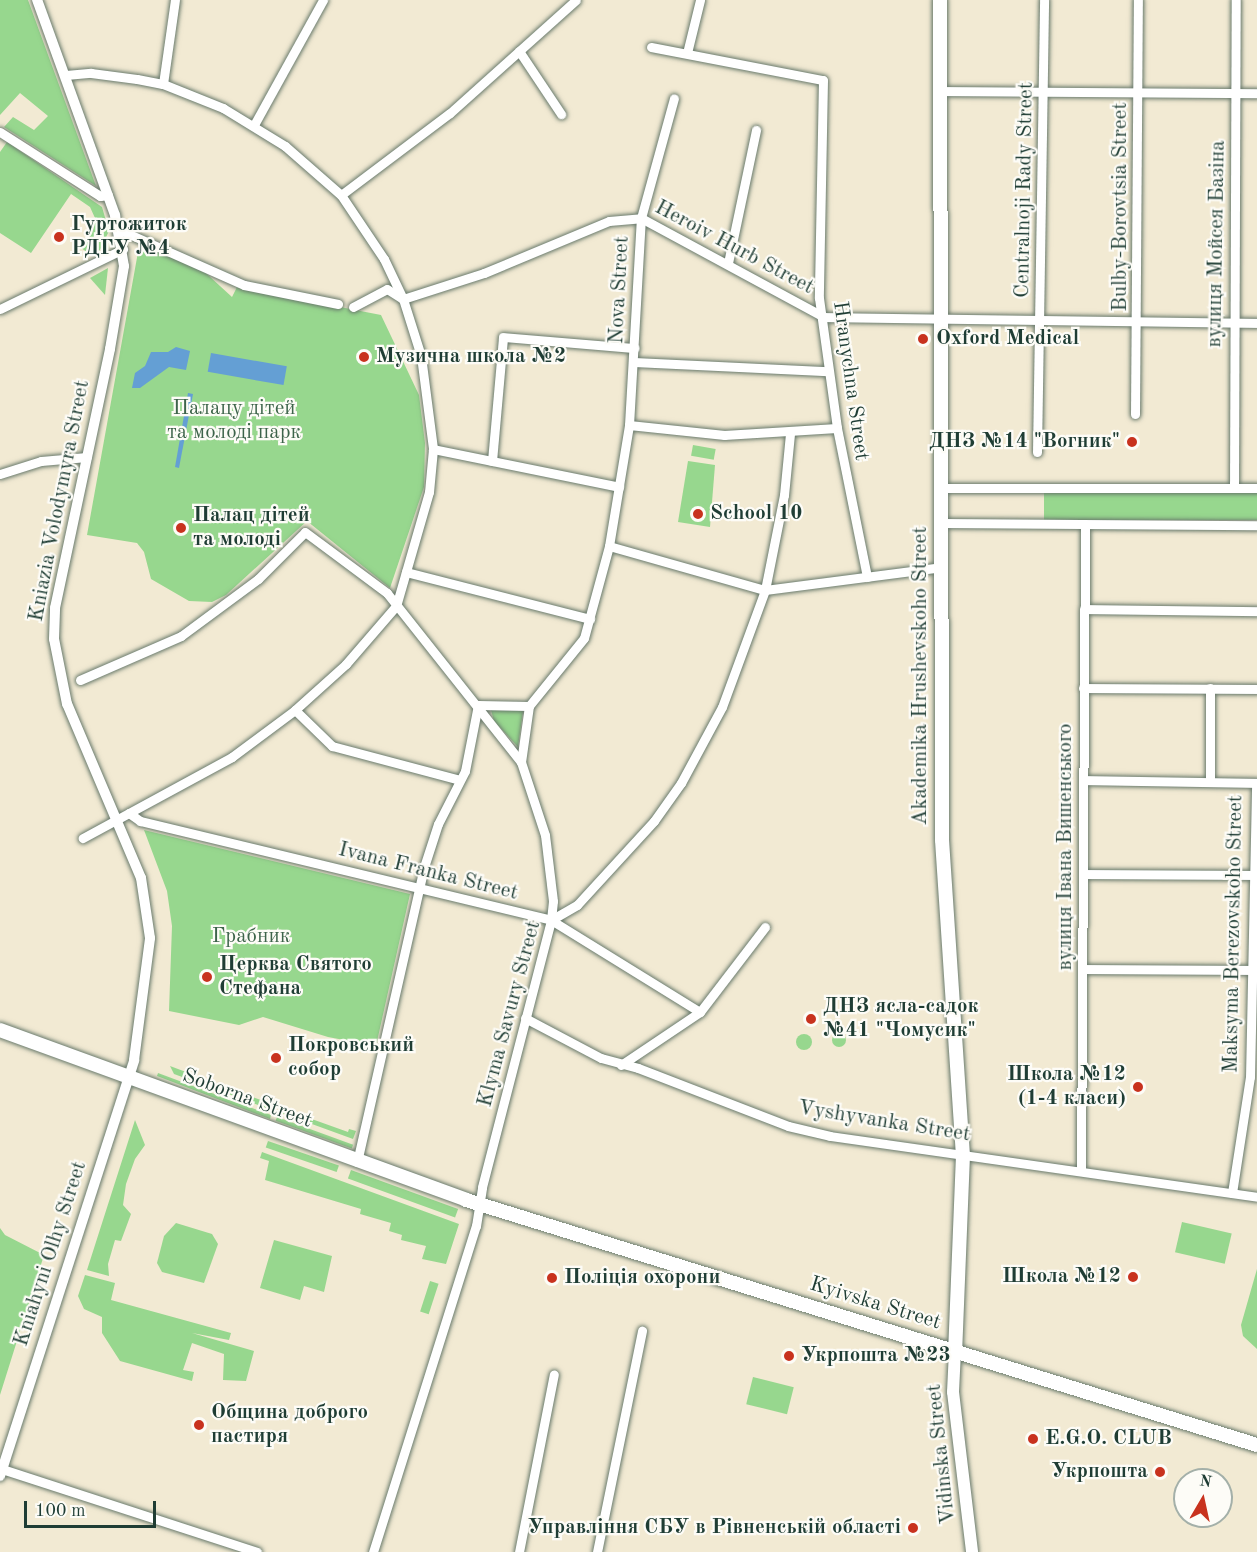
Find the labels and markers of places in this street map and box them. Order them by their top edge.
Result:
place label: Гуртожиток РДГУ №4 [71,212,187,262]
marker: Гуртожиток РДГУ №4 [52,230,66,244]
place label: Oxford Medical [936,326,1079,352]
marker: Oxford Medical [914,330,932,348]
place label: Музична школа №2 [376,344,566,370]
marker: Музична школа №2 [357,350,371,364]
place label: ДНЗ №14 "Вогник" [929,429,1120,455]
marker: ДНЗ №14 "Вогник" [1125,435,1139,449]
place label: School 10 [710,501,802,527]
place label: Палац дітей та молоді [193,503,310,553]
marker: School 10 [691,507,705,521]
marker: Палац дітей та молоді [174,521,188,535]
place label: Церква Святого Стефана [219,952,372,1002]
marker: Церква Святого Стефана [200,970,214,984]
place label: ДНЗ ясла-садок №41 "Чомусик" [823,994,979,1044]
marker: ДНЗ ясла-садок №41 "Чомусик" [804,1012,818,1026]
place label: Покровський собор [288,1033,414,1083]
marker: Покровський собор [269,1051,283,1065]
place label: Школа №12 (1-4 класи) [1007,1062,1126,1112]
marker: Школа №12 (1-4 класи) [1131,1080,1145,1094]
place label: Школа №12 [1002,1264,1121,1290]
place label: Поліцiя охорони [564,1265,720,1291]
marker: Школа №12 [1126,1270,1140,1284]
marker: Поліцiя охорони [545,1271,559,1285]
place label: Укрпошта №23 [801,1343,951,1369]
marker: Укрпошта №23 [782,1349,796,1363]
place label: Община доброго пастиря [211,1400,368,1450]
marker: Община доброго пастиря [192,1418,206,1432]
place label: E.G.O. CLUB [1045,1426,1172,1452]
marker: E.G.O. CLUB [1026,1432,1040,1446]
place label: Укрпошта [1051,1459,1148,1485]
marker: Укрпошта [1153,1465,1167,1479]
place label: Управління СБУ в Рівненській області [527,1515,901,1541]
marker: Управління СБУ в Рівненській області [906,1521,920,1535]

